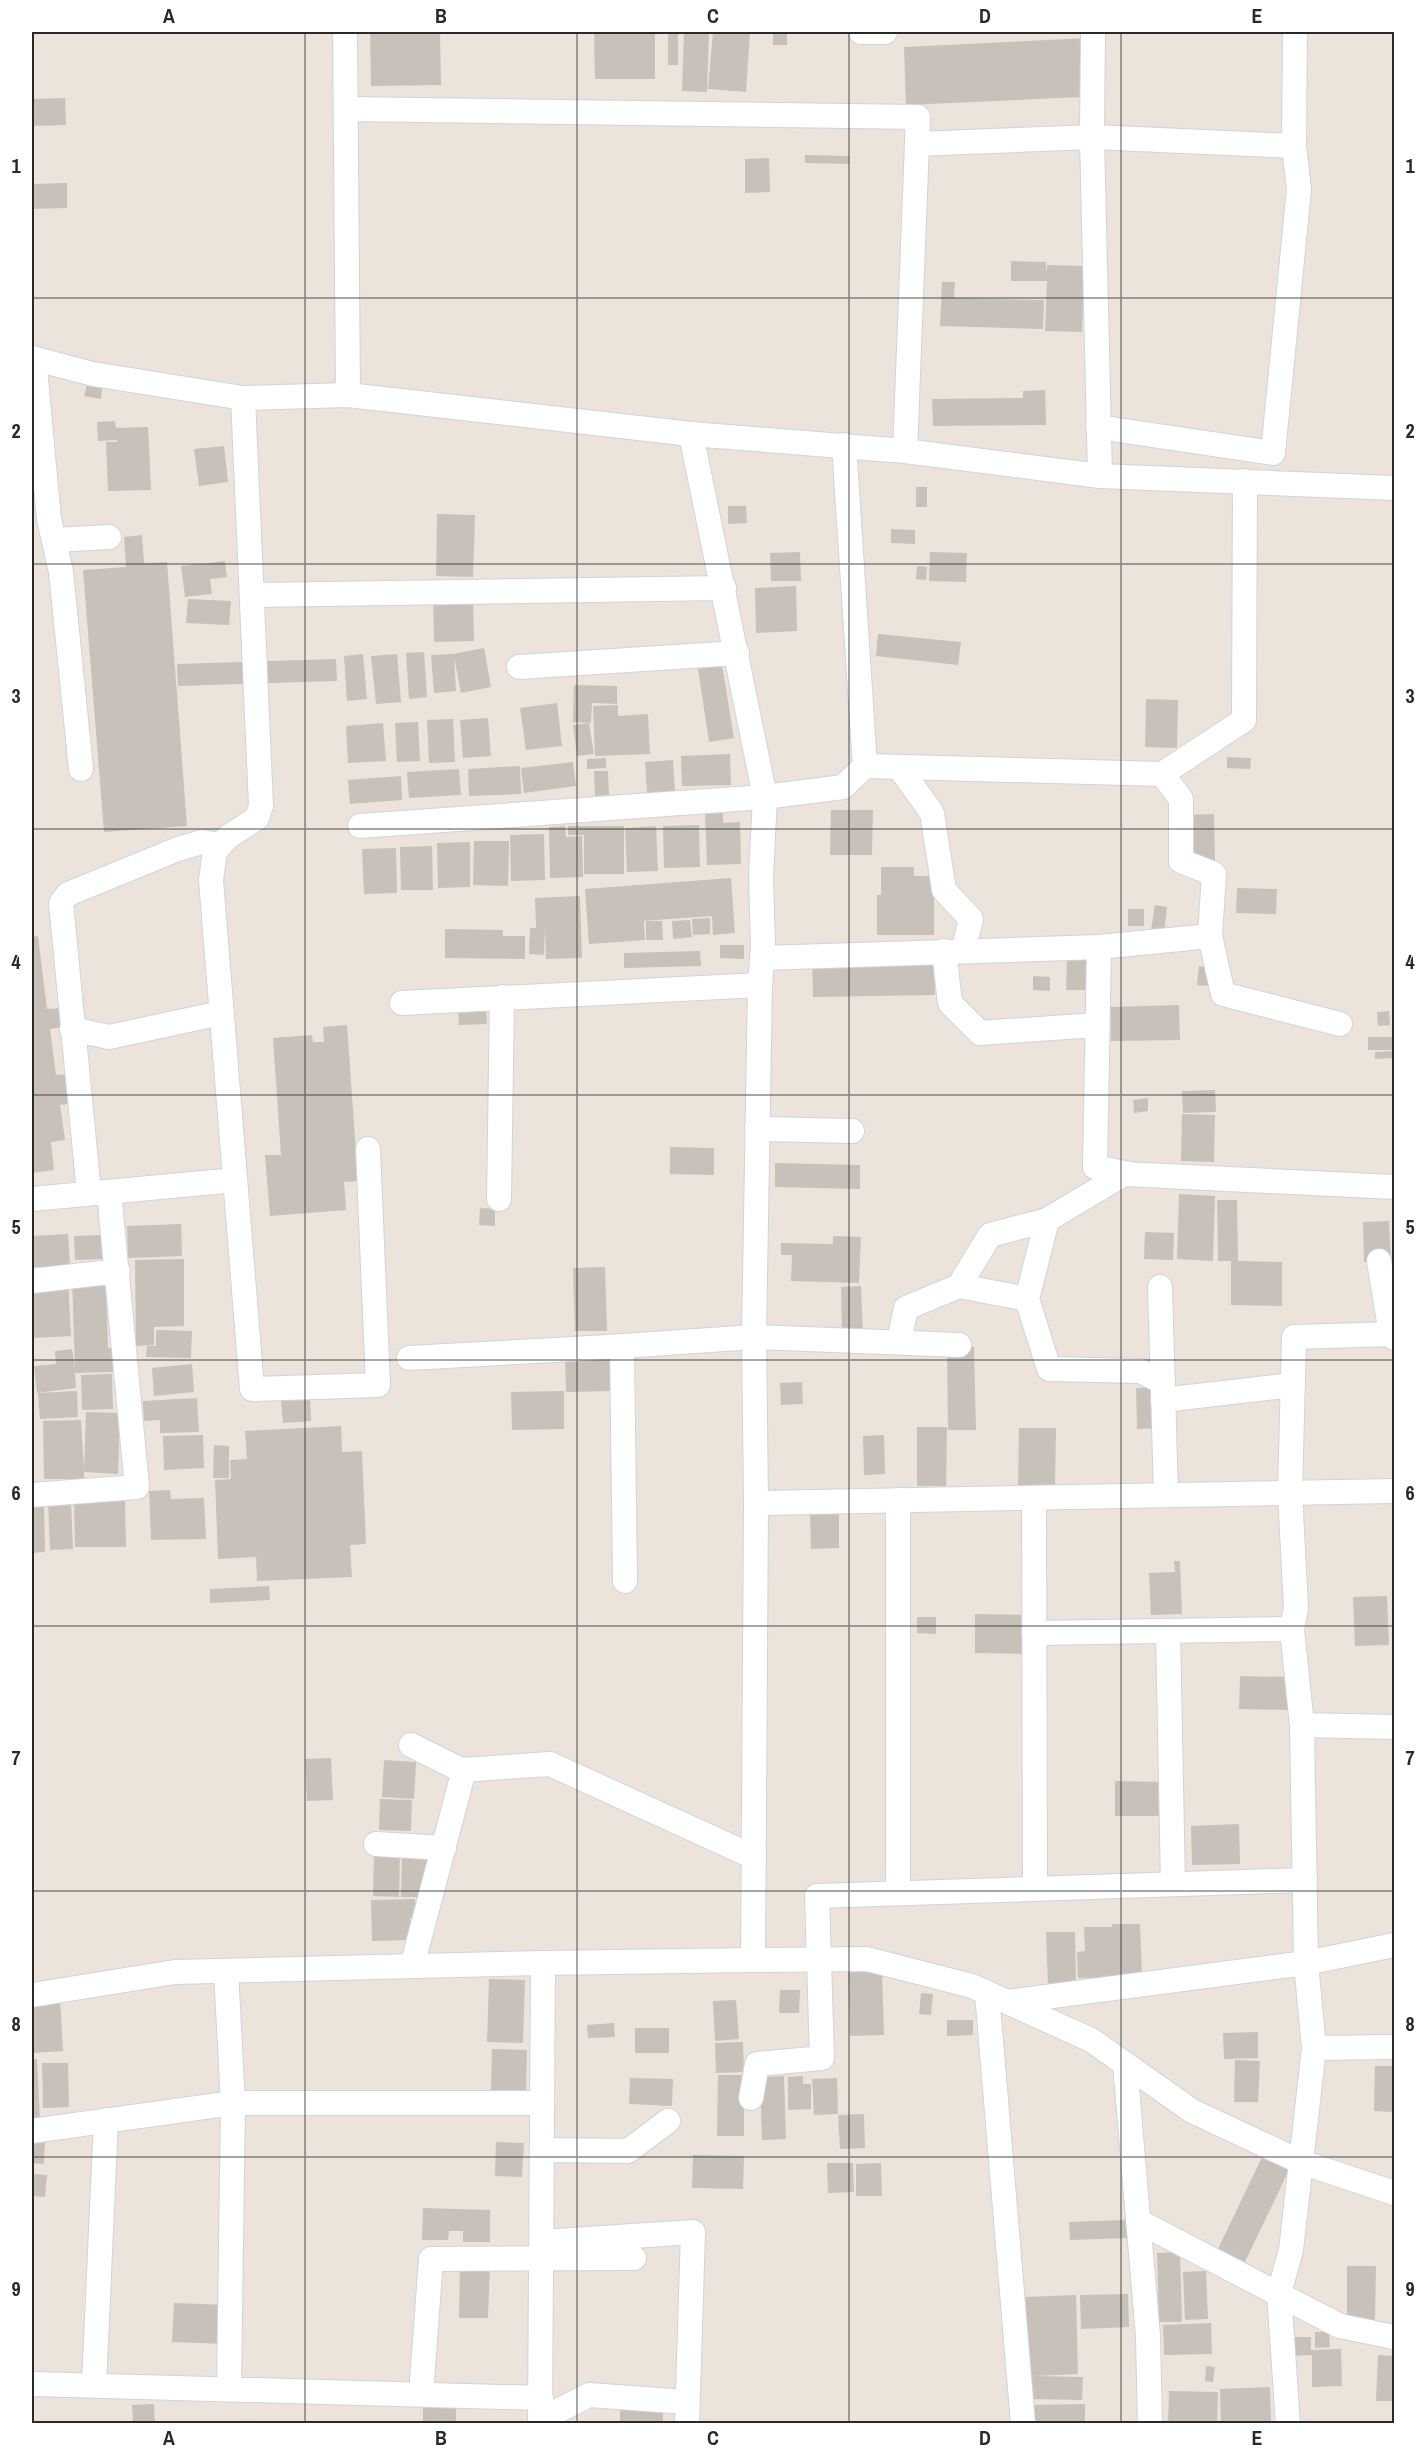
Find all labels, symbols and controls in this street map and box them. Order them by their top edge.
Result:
text: A [163,2,175,29]
text: B [435,2,447,29]
text: C [707,2,719,29]
text: D [979,2,991,29]
text: E [1252,2,1263,29]
text: 1 [11,152,21,179]
text: 1 [1405,152,1415,179]
text: 2 [11,417,21,444]
text: 2 [1405,417,1415,444]
text: 3 [11,682,21,709]
text: 3 [1405,682,1415,709]
text: 4 [11,948,21,975]
text: 4 [1405,948,1415,975]
text: 5 [11,1213,21,1240]
text: 5 [1405,1213,1415,1240]
text: 6 [11,1479,21,1506]
text: 6 [1405,1479,1415,1506]
text: 7 [11,1744,21,1771]
text: 7 [1405,1744,1415,1771]
text: 8 [11,2010,21,2037]
text: 8 [1405,2010,1415,2037]
text: 9 [11,2275,21,2302]
text: 9 [1405,2275,1415,2302]
text: A [163,2424,175,2451]
text: B [435,2424,447,2451]
text: C [707,2424,719,2451]
text: D [979,2424,991,2451]
text: E [1252,2424,1263,2451]

